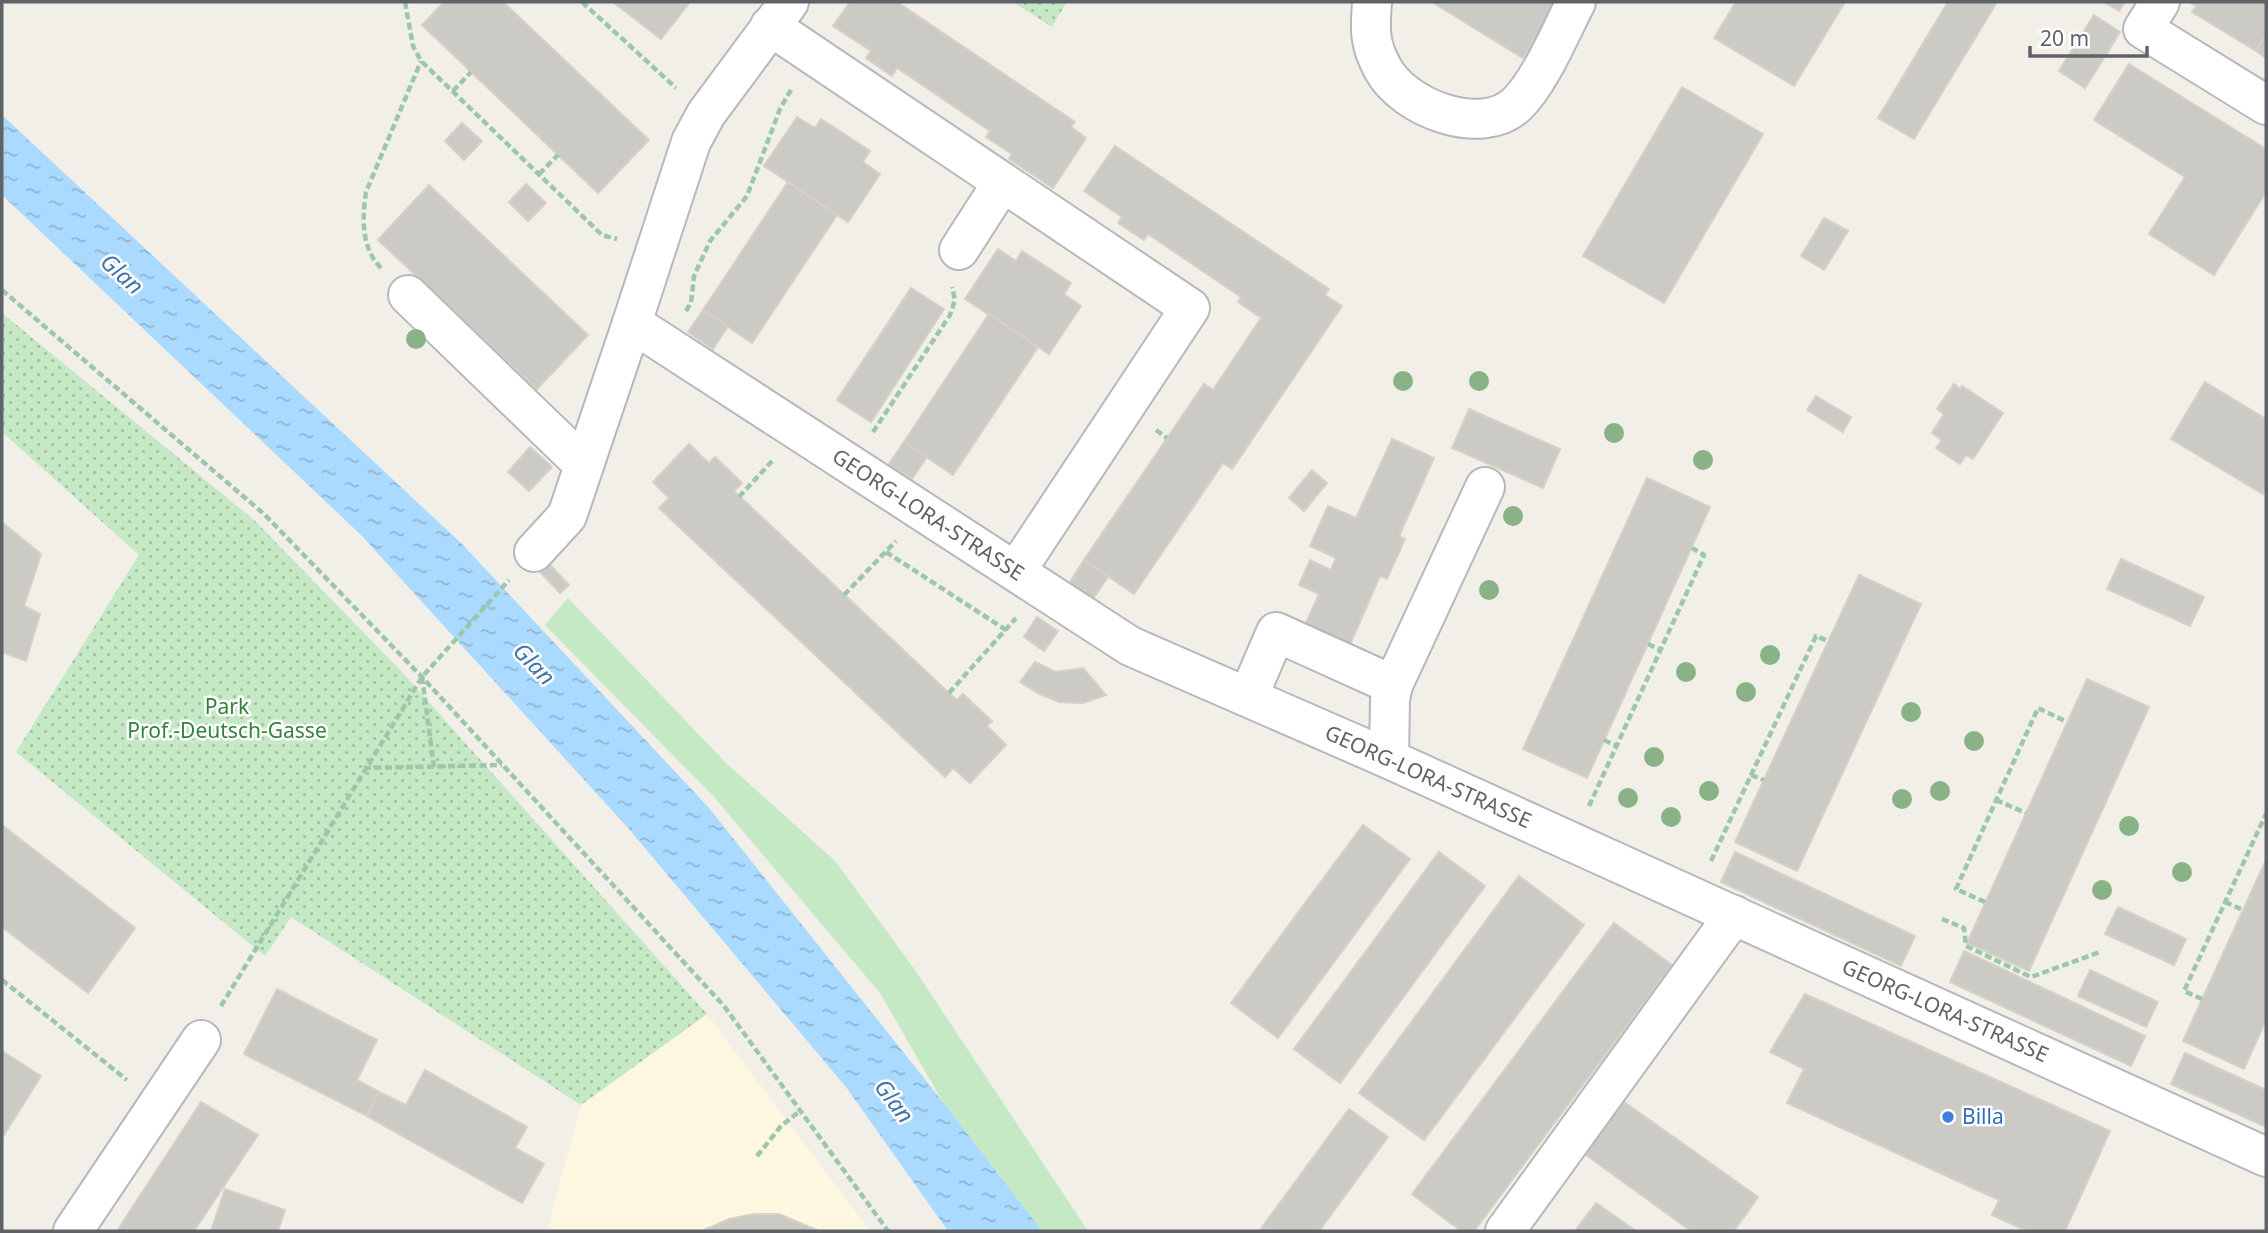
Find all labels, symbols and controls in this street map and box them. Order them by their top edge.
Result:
scale bar [2030,14,2147,58]
text: 20 m [2040,24,2089,52]
water label: Glan [94,245,151,301]
street label: GEORG-LORA-STRASSE [827,442,1030,587]
water label: Glan [507,635,563,692]
park label: Park Prof.-Deutsch-Gasse [127,692,327,744]
street label: GEORG-LORA-STRASSE [1321,718,1536,834]
street label: GEORG-LORA-STRASSE [1838,952,2053,1068]
water label: Glan [868,1072,922,1129]
place label: Billa [1962,1102,2004,1130]
marker: Billa [1940,1109,1956,1125]

